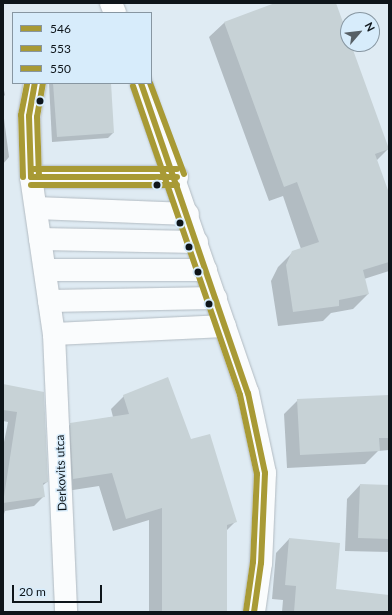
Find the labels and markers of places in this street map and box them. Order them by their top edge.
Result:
unlabelled marker [35,96,45,106]
unlabelled marker [152,180,162,190]
unlabelled marker [175,218,185,228]
unlabelled marker [184,242,194,252]
unlabelled marker [193,267,203,277]
unlabelled marker [204,299,214,309]

